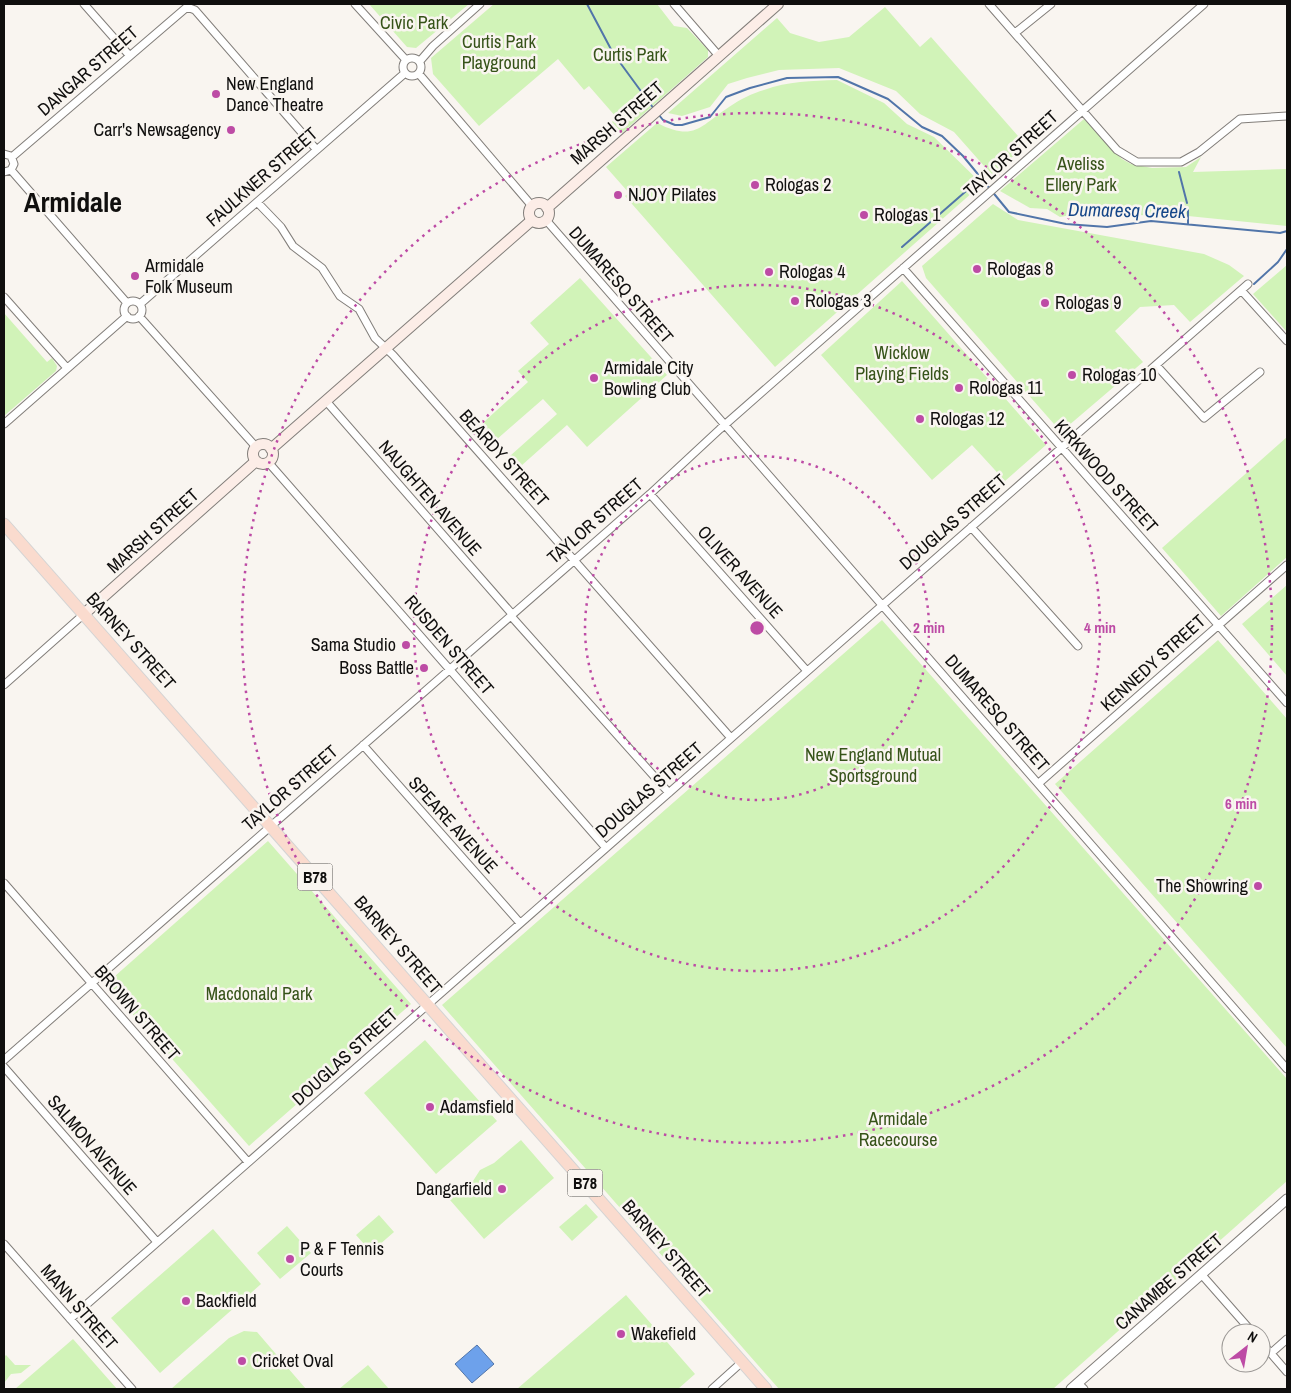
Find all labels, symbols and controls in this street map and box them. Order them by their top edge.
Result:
park label: Civic Park [380,10,449,35]
street label: DANGAR STREET [32,20,143,121]
park label: Curtis Park Playground [462,29,537,75]
park label: Curtis Park [593,42,668,67]
place label: New England Dance Theatre [226,71,323,117]
street label: MARSH STREET [565,75,669,170]
marker: New England Dance Theatre [210,88,222,100]
street label: TAYLOR STREET [958,104,1063,203]
place label: Carr's Newsagency [94,117,222,142]
street label: FAULKNER STREET [201,121,323,232]
marker: Carr's Newsagency [225,124,237,136]
park label: Aveliss Ellery Park [1045,151,1117,197]
place label: Rologas 2 [765,172,831,197]
marker: Rologas 2 [749,179,761,191]
place label: NJOY Pilates [628,182,716,207]
district label: Armidale [24,183,122,221]
marker: NJOY Pilates [612,189,624,201]
water label: Dumaresq Creek [1068,196,1187,224]
place label: Rologas 1 [874,202,941,227]
marker: Rologas 1 [858,209,870,221]
street label: DUMARESQ STREET [564,221,679,349]
place label: Armidale Folk Museum [144,253,233,299]
place label: Rologas 8 [987,256,1053,281]
place label: Rologas 4 [779,259,845,284]
marker: Rologas 8 [971,263,983,275]
marker: Rologas 4 [763,266,775,278]
marker: Armidale Folk Museum [129,270,141,282]
place label: Rologas 3 [805,288,871,313]
place label: Rologas 9 [1055,290,1121,315]
marker: Rologas 3 [789,295,801,307]
marker: Rologas 9 [1039,297,1051,309]
park label: Wicklow Playing Fields [855,340,949,386]
place label: Armidale City Bowling Club [603,355,694,401]
place label: Rologas 10 [1082,362,1157,387]
marker: Rologas 10 [1066,369,1078,381]
marker: Armidale City Bowling Club [588,372,600,384]
place label: Rologas 11 [969,375,1043,400]
marker: Rologas 11 [953,382,965,394]
street label: BEARDY STREET [454,404,555,512]
place label: Rologas 12 [930,406,1005,431]
marker: Rologas 12 [914,413,926,425]
street label: KIRKWOOD STREET [1049,414,1164,538]
street label: NAUGHTEN AVENUE [373,434,488,561]
street label: DOUGLAS STREET [894,468,1012,575]
street label: TAYLOR STREET [541,472,648,569]
street label: MARSH STREET [101,483,204,579]
street label: OLIVER AVENUE [692,520,789,624]
street label: BARNEY STREET [81,587,182,695]
street label: RUSDEN STREET [399,589,500,700]
street label: KENNEDY STREET [1095,609,1211,717]
text: 2 min [913,617,945,638]
text: 4 min [1084,617,1116,638]
centre of rings [748,619,766,637]
place label: Sama Studio [311,632,396,657]
marker: Sama Studio [400,639,412,651]
street label: DUMARESQ STREET [940,649,1055,777]
place label: Boss Battle [339,655,414,680]
marker: Boss Battle [418,662,430,674]
street label: DOUGLAS STREET [590,736,708,843]
street label: TAYLOR STREET [236,739,343,836]
park label: New England Mutual Sportsground [805,742,941,788]
street label: SPEARE AVENUE [403,771,504,879]
text: 6 min [1225,793,1257,814]
road number: B78 [298,864,332,890]
place label: The Showring [1156,873,1249,898]
marker: The Showring [1252,880,1264,892]
street label: BARNEY STREET [349,890,448,999]
street label: BROWN STREET [89,960,186,1066]
park label: Macdonald Park [206,981,313,1006]
street label: DOUGLAS STREET [286,1002,403,1111]
street label: SALMON AVENUE [42,1089,143,1200]
place label: Adamsfield [439,1094,514,1119]
marker: Adamsfield [424,1101,436,1113]
park label: Armidale Racecourse [859,1106,937,1152]
road number: B78 [568,1170,602,1196]
place label: Dangarfield [416,1176,492,1201]
marker: Dangarfield [496,1183,508,1195]
street label: BARNEY STREET [617,1194,716,1303]
street label: CANAMBE STREET [1109,1228,1228,1335]
place label: P & F Tennis Courts [300,1236,384,1282]
marker: P & F Tennis Courts [284,1253,296,1265]
street label: MANN STREET [35,1259,124,1355]
place label: Backfield [196,1288,257,1313]
marker: Backfield [180,1295,192,1307]
place label: Wakefield [631,1321,696,1346]
north arrow [1221,1323,1271,1373]
text: N [1245,1327,1261,1347]
marker: Wakefield [615,1328,627,1340]
place label: Cricket Oval [252,1348,333,1373]
marker: Cricket Oval [236,1355,248,1367]

